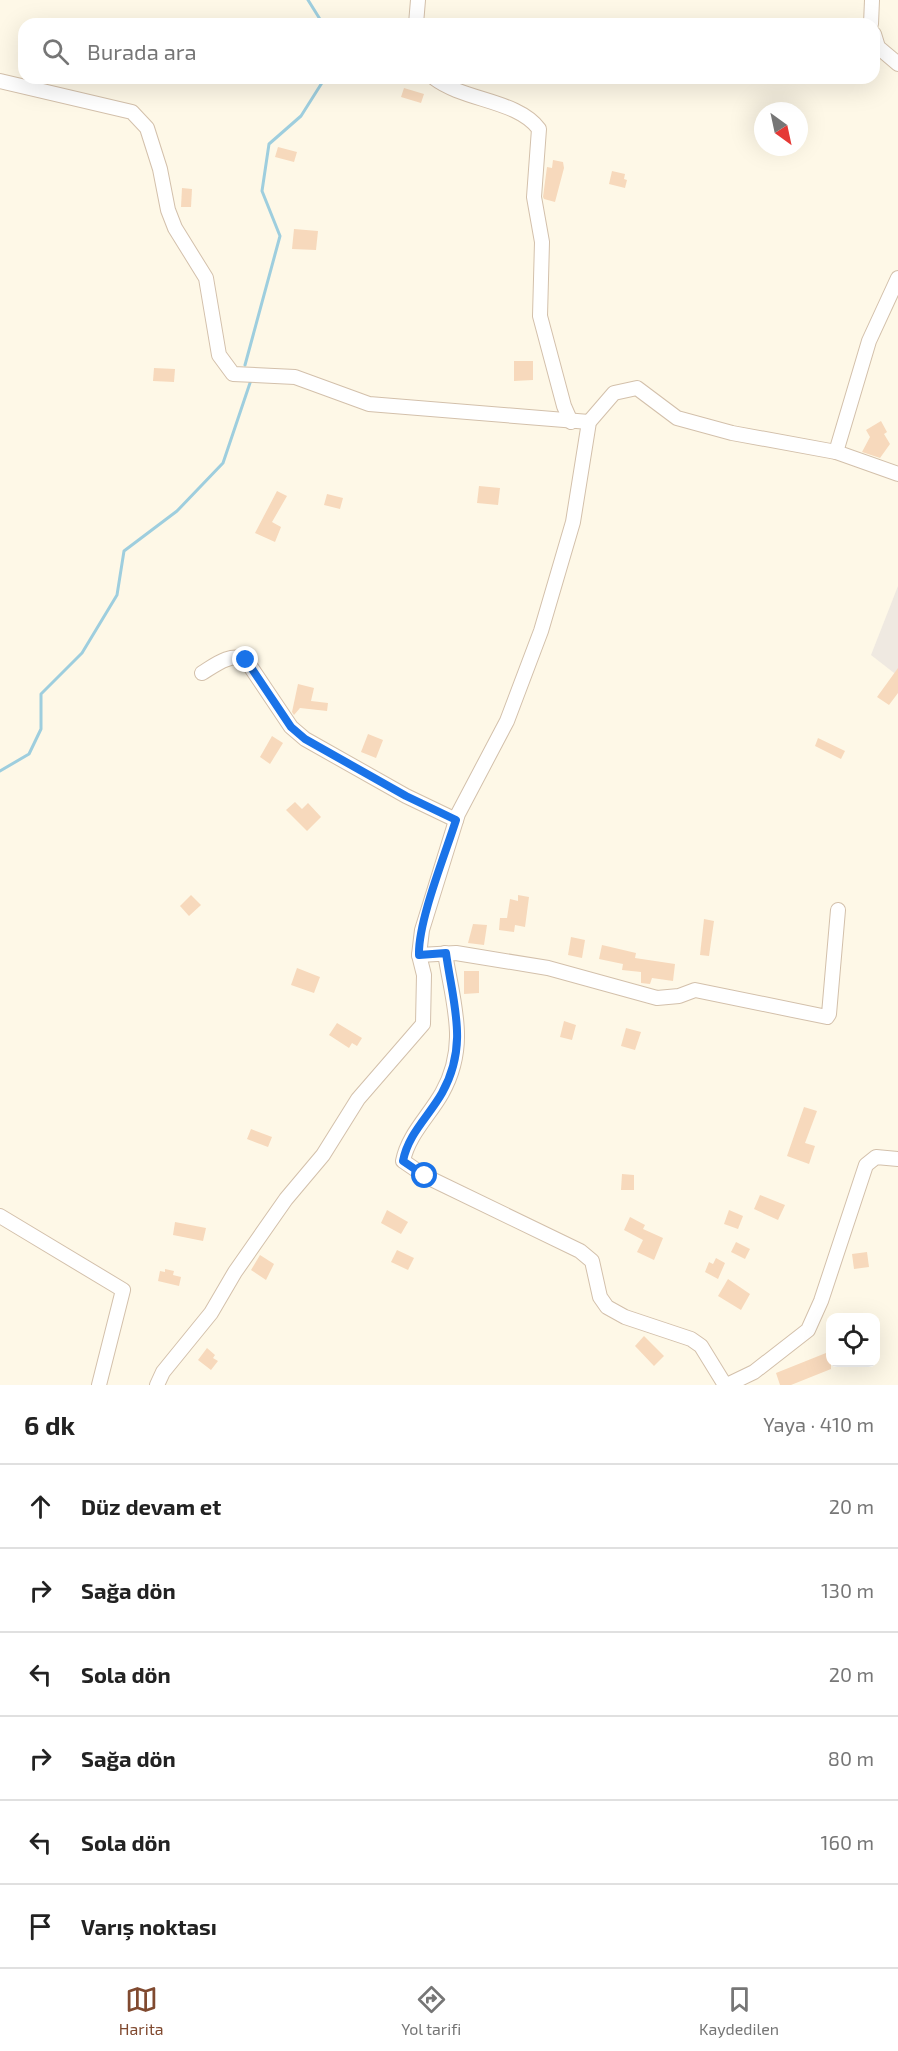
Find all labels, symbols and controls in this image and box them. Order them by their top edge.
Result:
search box [18,18,880,84]
icon: search [39,35,72,68]
text: Burada ara [87,38,197,64]
north arrow [754,102,808,156]
route end [232,646,258,672]
route start [411,1162,437,1188]
map controls [826,1313,880,1367]
button: locate [826,1313,880,1367]
text: 6 dk [24,1409,75,1440]
text: Yaya · 410 m [763,1412,874,1436]
icon: ahead [24,1490,57,1523]
text: Düz devam et [81,1493,221,1519]
text: 20 m [829,1494,874,1518]
icon: right [24,1574,57,1607]
text: Sağa dön [81,1577,176,1603]
text: 130 m [821,1578,874,1602]
icon: left [24,1658,57,1691]
text: Sola dön [81,1661,171,1687]
text: 20 m [829,1662,874,1686]
icon: right [24,1742,57,1775]
text: Sağa dön [81,1745,176,1771]
text: 80 m [828,1746,874,1770]
icon: left [24,1826,57,1859]
text: Sola dön [81,1829,171,1855]
text: 160 m [821,1830,874,1854]
icon: arrive [24,1910,57,1943]
text: Varış noktası [81,1913,217,1939]
tab: Harita [119,1983,164,2038]
tab: Yol tarifi [401,1983,461,2038]
tab: Kaydedilen [699,1983,779,2038]

